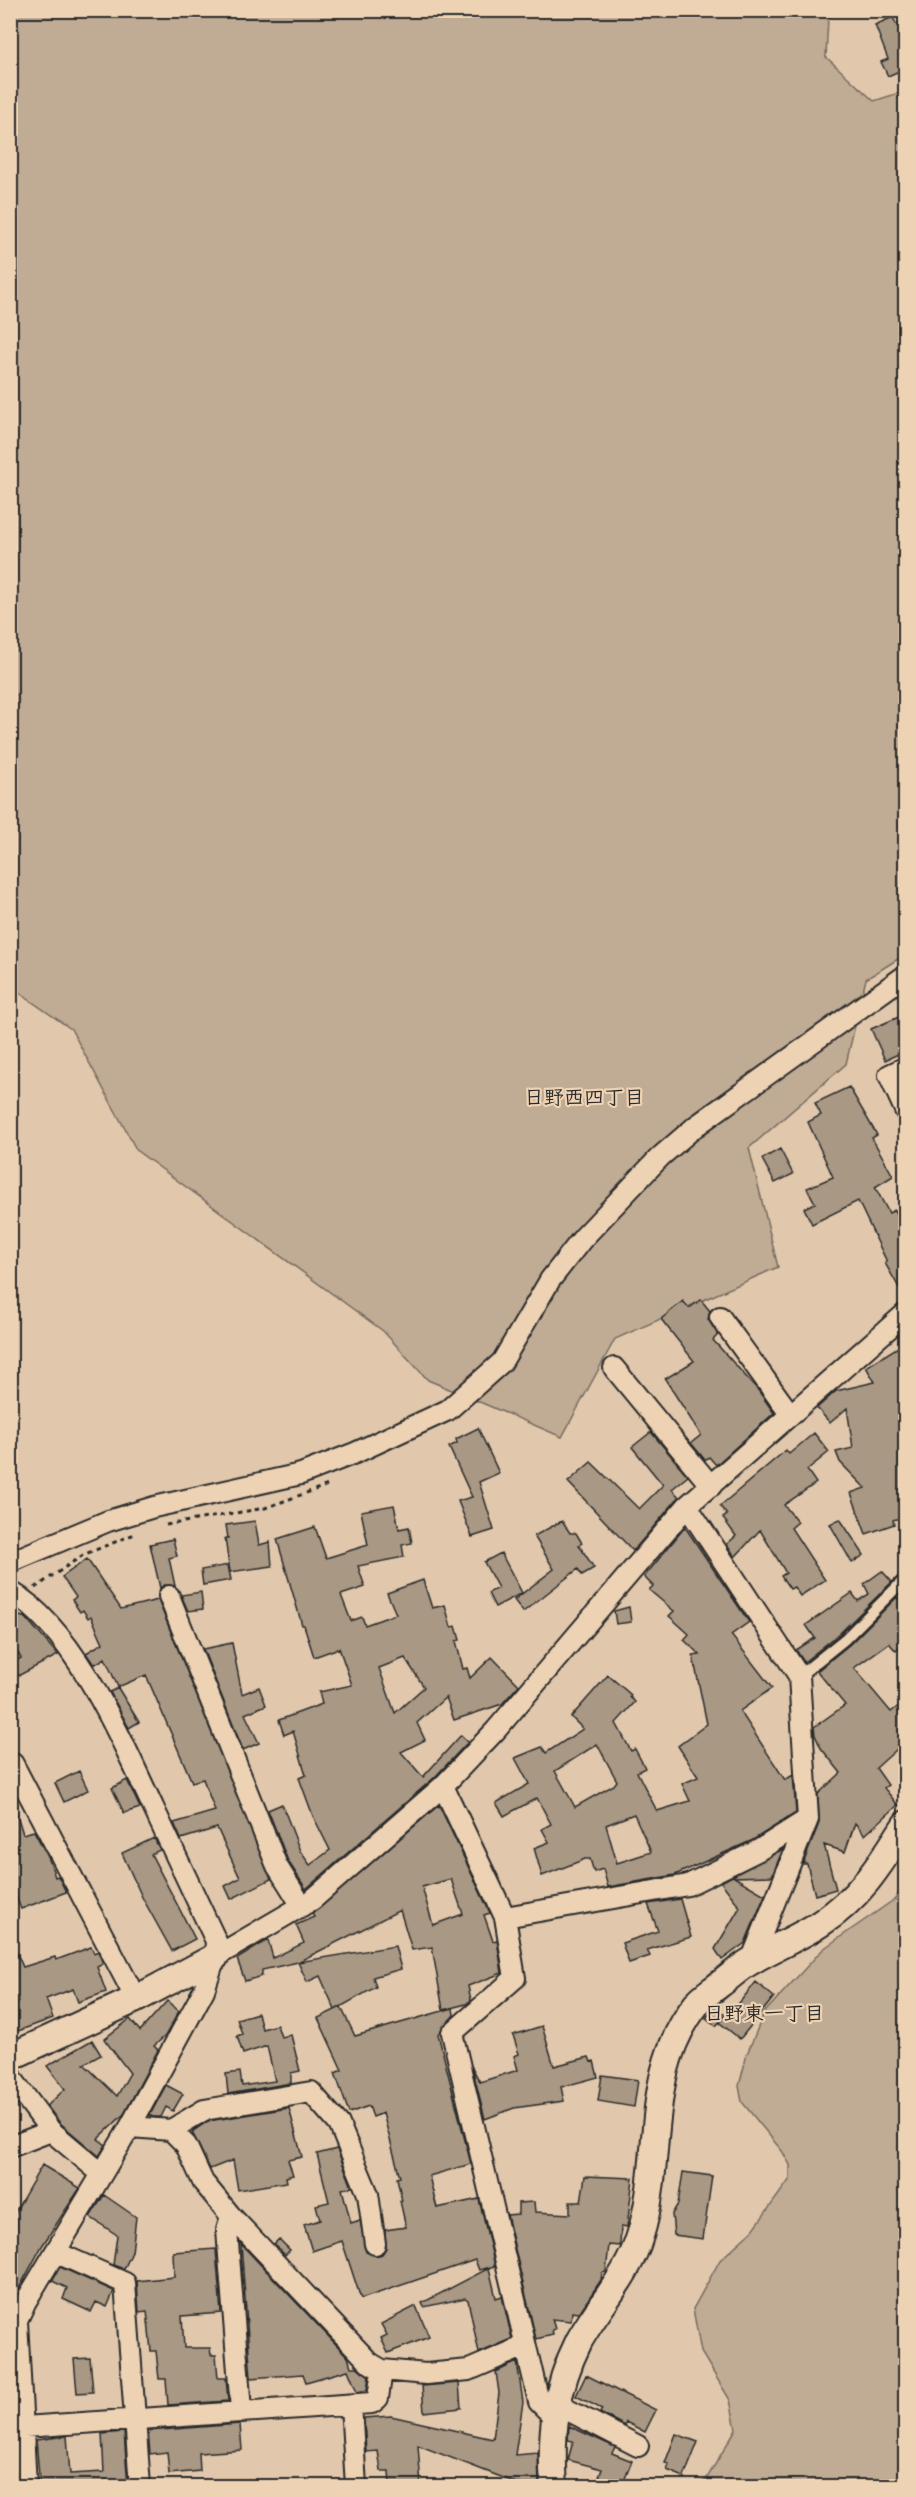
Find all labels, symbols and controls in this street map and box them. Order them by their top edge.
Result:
district label: 日野西四丁目 [524,1084,644,1112]
district label: 日野東一丁目 [704,2000,824,2028]

